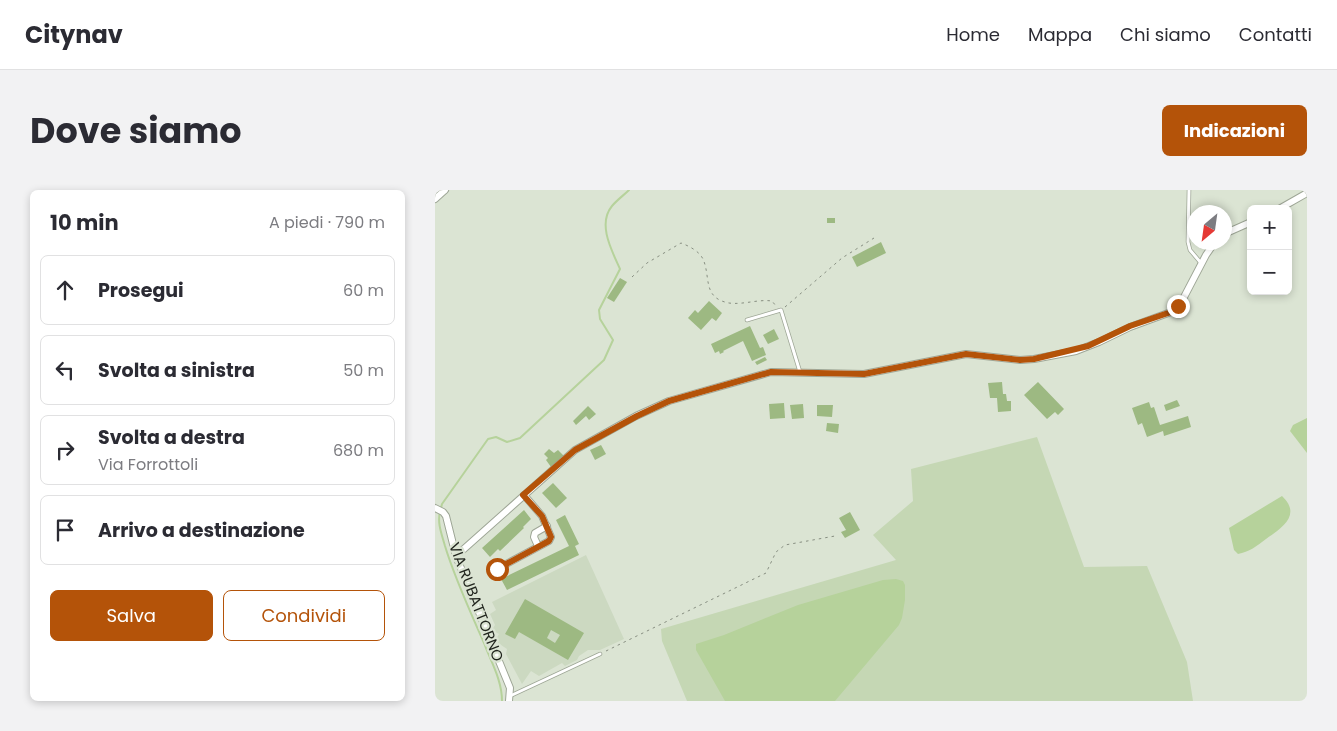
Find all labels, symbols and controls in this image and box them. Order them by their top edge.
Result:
text: Citynav [25,18,123,51]
text: Home [946,22,1000,47]
text: Mappa [1028,22,1092,47]
text: Chi siamo [1120,22,1211,47]
text: Contatti [1239,22,1312,47]
button: Indicazioni [1162,105,1307,156]
text: Dove siamo [30,106,242,155]
north arrow [1187,205,1232,250]
map controls [1247,205,1292,295]
button: + [1247,205,1292,250]
text: 10 min [50,208,119,237]
text: A piedi · 790 m [269,211,385,234]
button: − [1247,250,1292,295]
icon: ahead [51,276,79,304]
text: Prosegui [98,277,184,304]
text: 60 m [343,279,384,302]
route end [1167,295,1190,318]
icon: left [51,356,79,384]
text: Svolta a sinistra [98,357,255,384]
text: 50 m [343,359,384,382]
text: Svolta a destra [98,424,245,451]
icon: right [51,436,79,464]
text: 680 m [333,439,384,462]
text: Via Forrottoli [98,453,198,476]
icon: arrive [51,516,79,544]
text: Arrivo a destinazione [98,517,305,544]
street label: VIA RUBATTORNO [444,539,509,665]
route start [486,558,509,581]
button: Salva [50,590,213,641]
button: Condividi [223,590,385,641]

